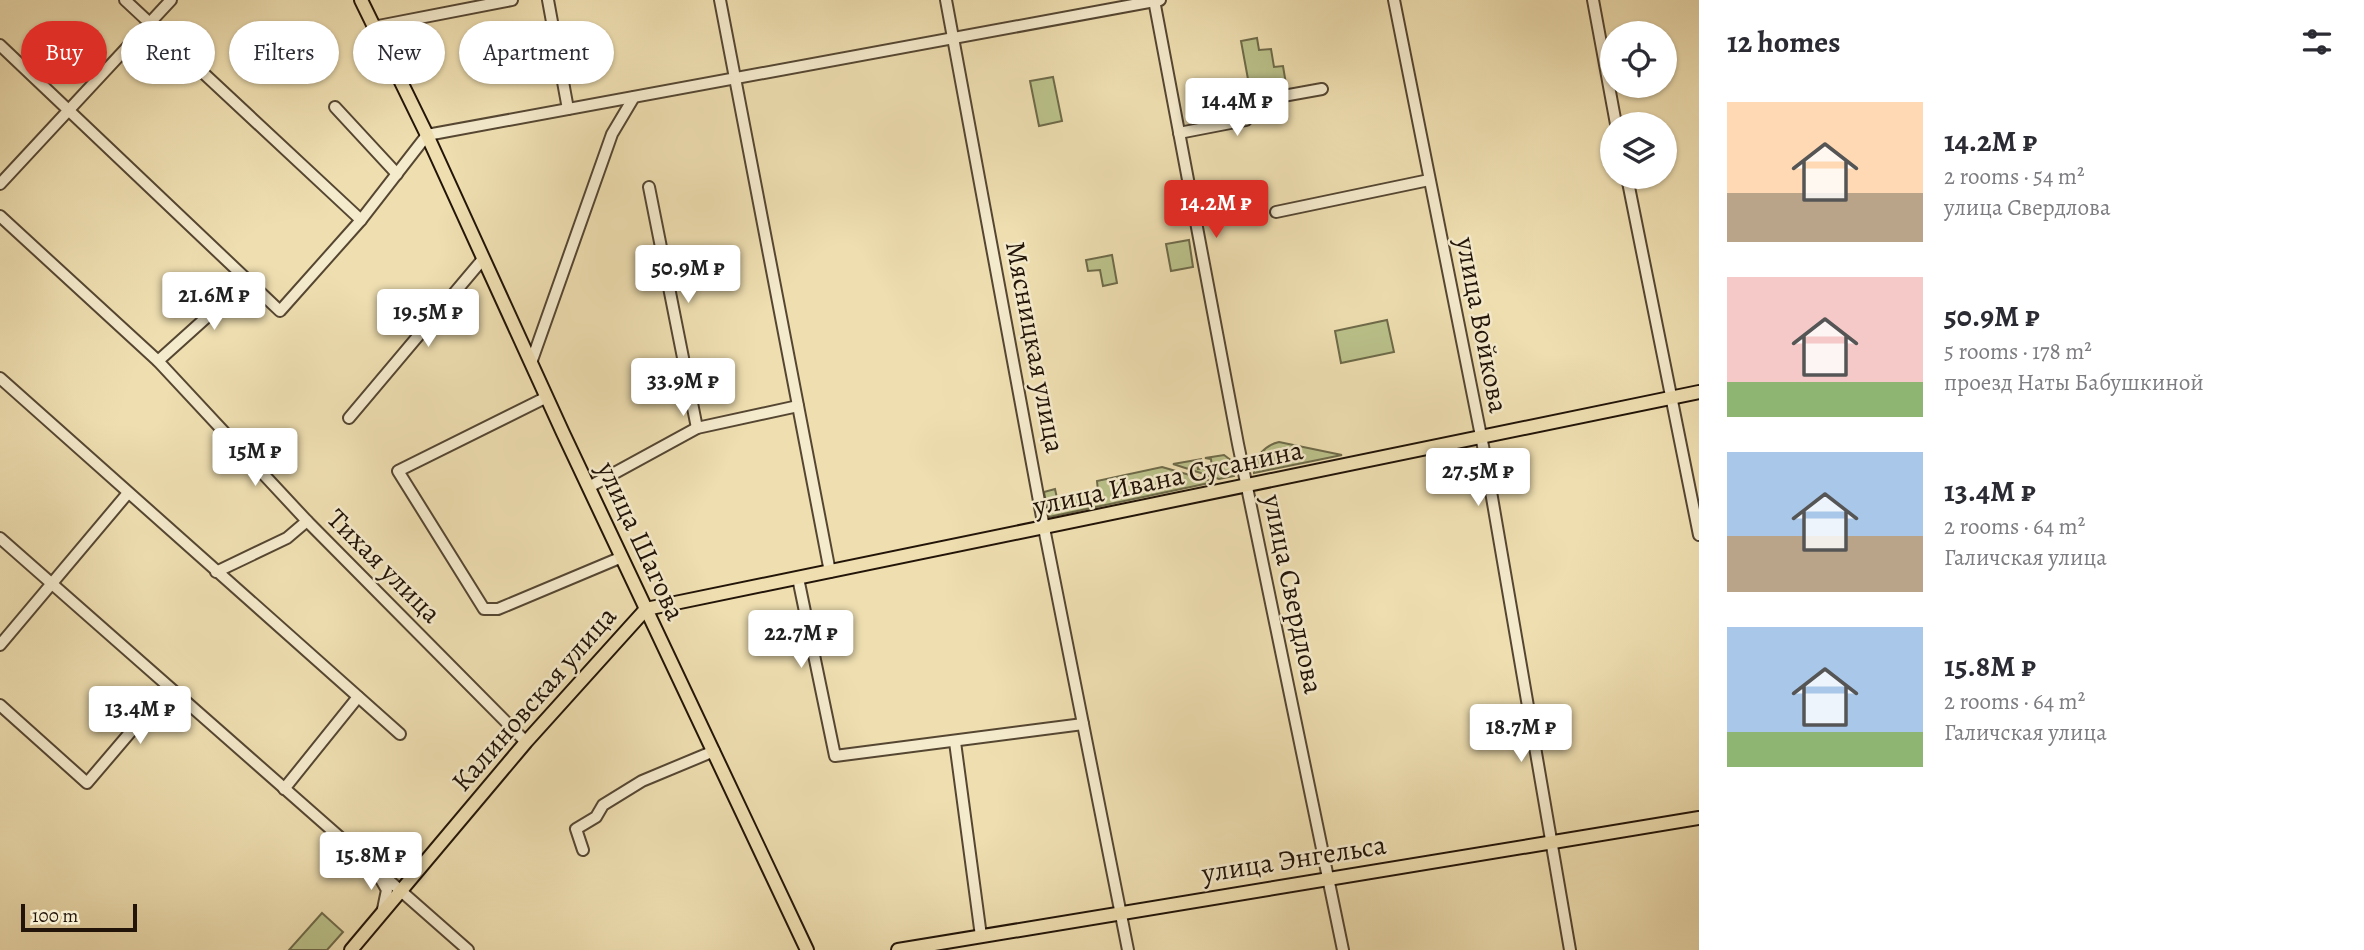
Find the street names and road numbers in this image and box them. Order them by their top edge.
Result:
street label: улица Войкова [1446,233,1518,416]
street label: Мясницкая улица [996,238,1074,456]
street label: улица Ивана Сусанина [1029,431,1307,525]
street label: улица Шагова [587,454,694,627]
street label: улица Свердлова [1253,490,1333,697]
street label: Тихая улица [318,500,450,632]
street label: Калиновская улица [443,598,625,800]
street label: улица Энгельса [1198,826,1389,892]

